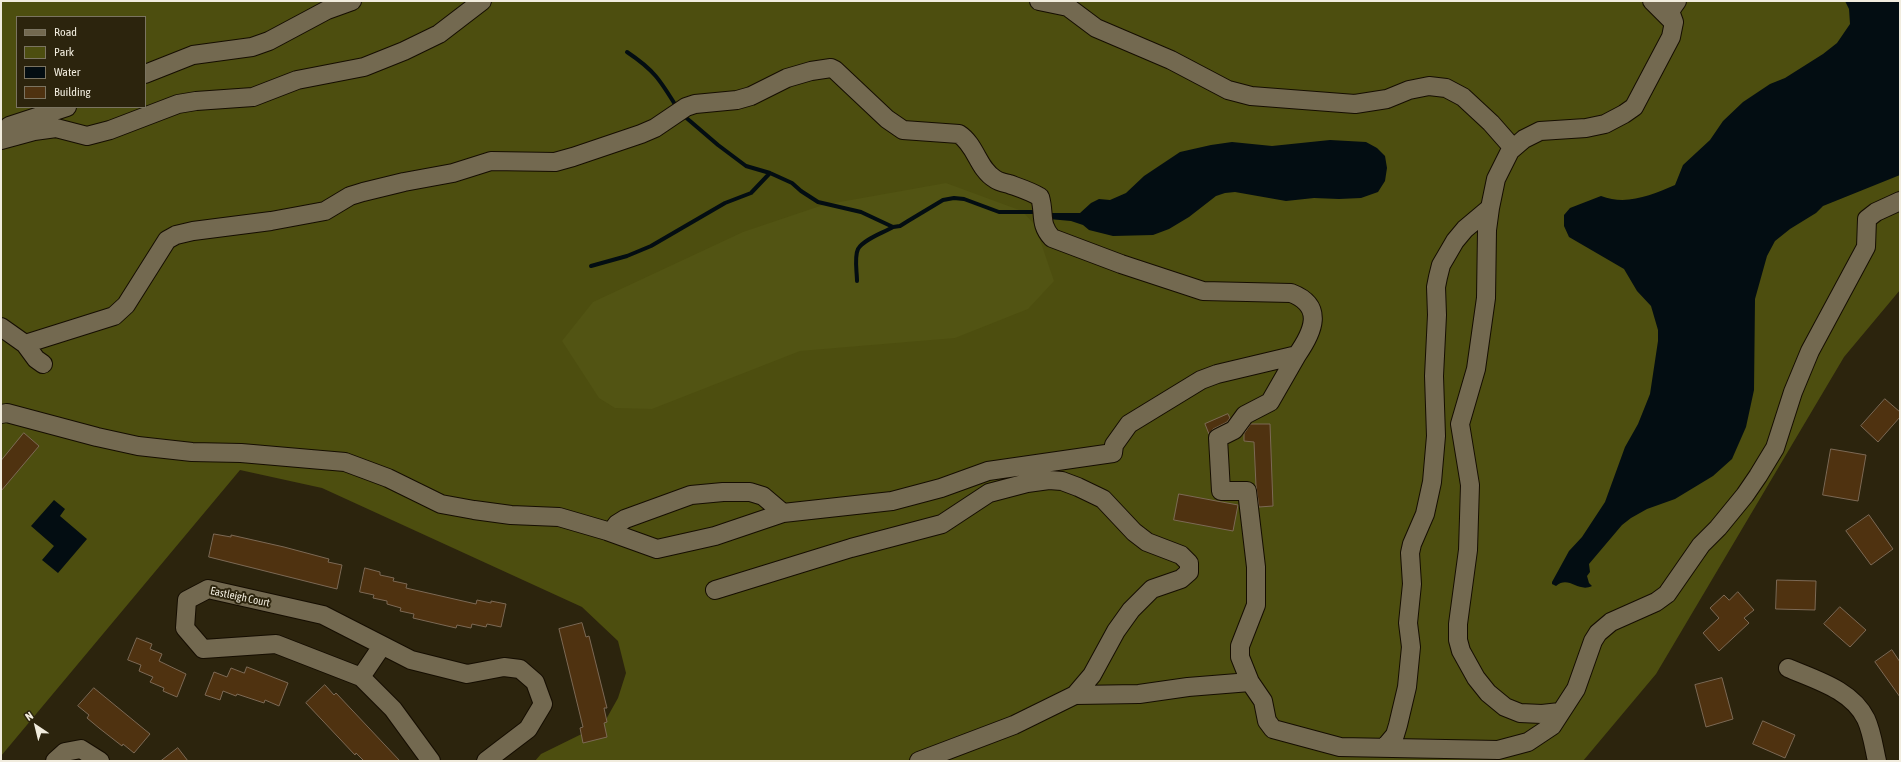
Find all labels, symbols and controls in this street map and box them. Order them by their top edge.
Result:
legend [16,16,146,108]
text: Road [54,25,77,39]
text: Park [54,45,74,59]
text: Water [54,65,80,79]
text: Building [54,85,91,99]
street label: Eastleigh Court [209,584,271,610]
north arrow [16,706,56,746]
text: N [23,709,35,723]

